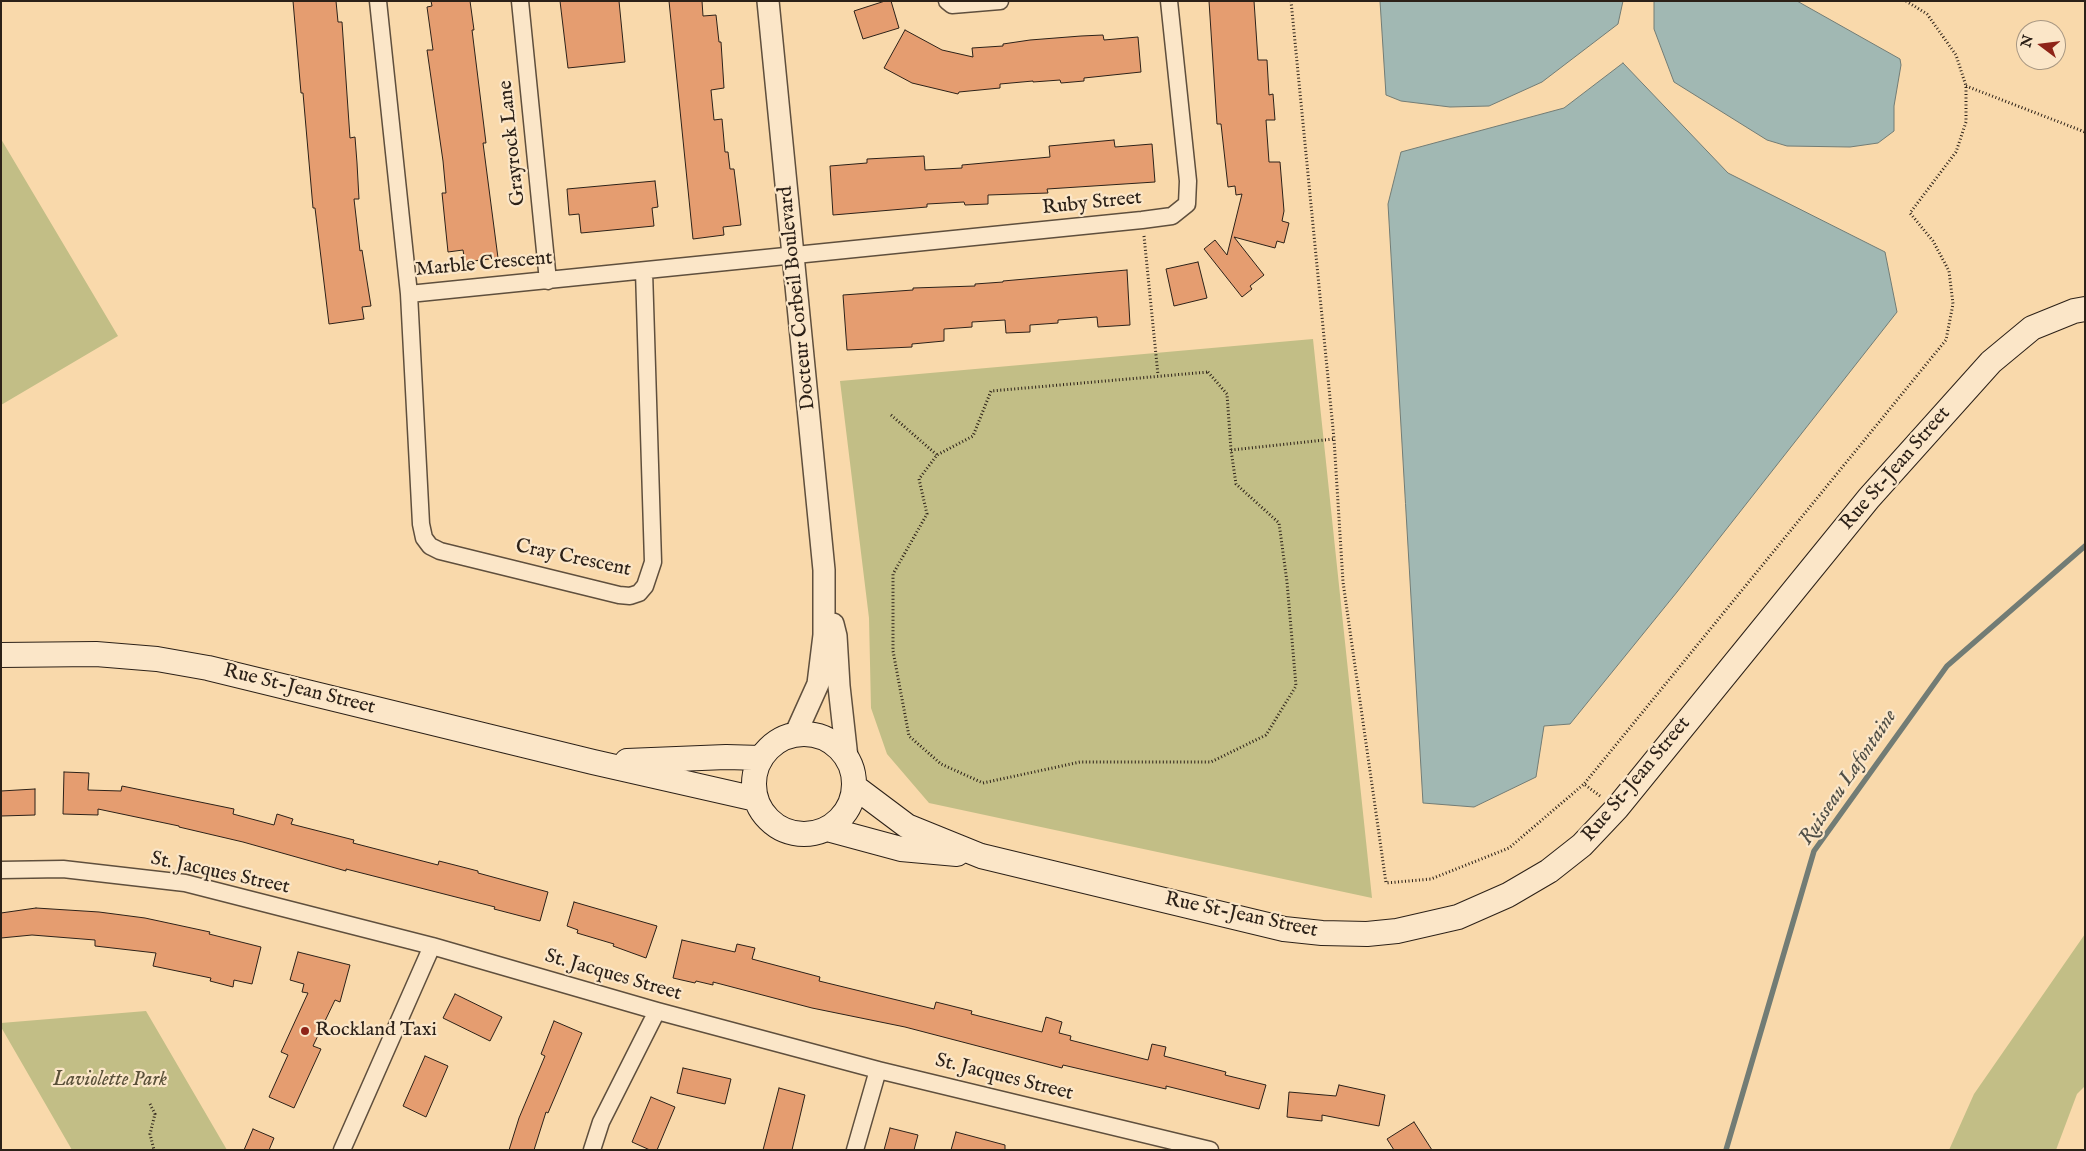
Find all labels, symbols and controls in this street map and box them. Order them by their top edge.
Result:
north arrow [2016,20,2066,70]
text: N [2017,33,2038,50]
street label: Grayrock Lane [494,79,532,207]
street label: Docteur Corbeil Boulevard [774,185,822,411]
street label: Ruby Street [1041,187,1143,221]
street label: Marble Crescent [415,247,553,283]
street label: Rue St-Jean Street [1836,402,1956,536]
street label: Cray Crescent [513,535,633,583]
street label: Rue St-Jean Street [221,660,377,720]
water label: Ruisseau Lafontaine [1794,706,1904,850]
street label: Rue St-Jean Street [1578,713,1696,847]
street label: St. Jacques Street [148,848,292,900]
street label: Rue St-Jean Street [1162,888,1320,944]
street label: St. Jacques Street [542,945,684,1007]
place label: Rockland Taxi [315,1019,437,1043]
marker: Rockland Taxi [299,1025,311,1037]
street label: St. Jacques Street [933,1049,1075,1107]
park label: Laviolette Park [53,1069,167,1093]

